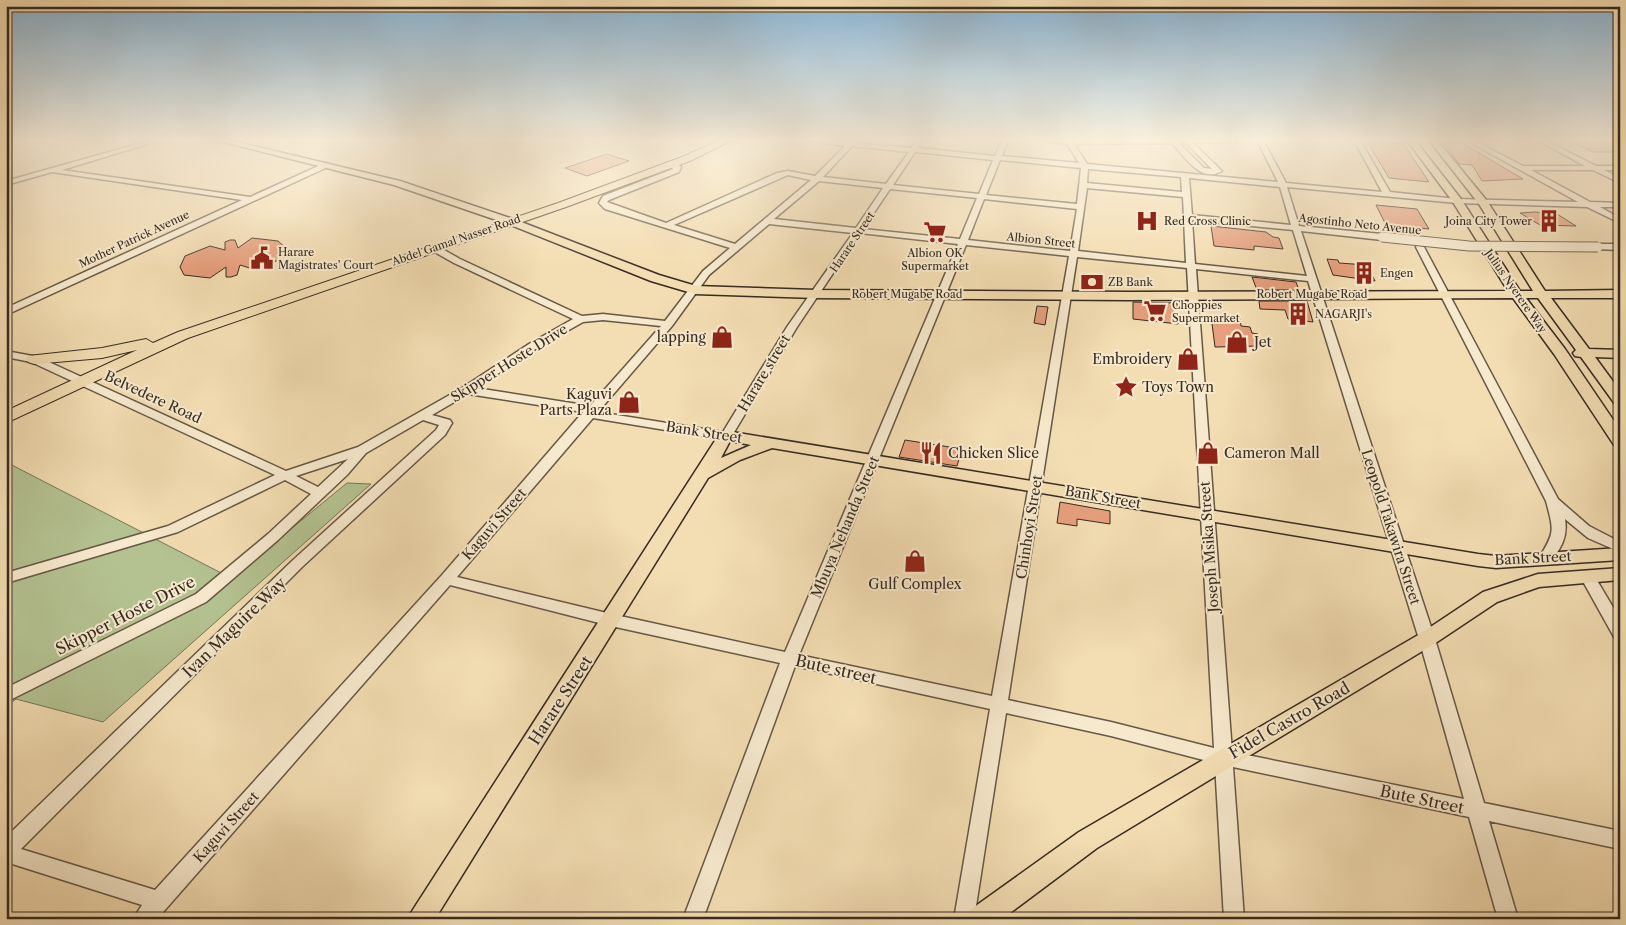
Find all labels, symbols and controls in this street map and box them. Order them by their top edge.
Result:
street label: Mother Patrick Avenue [77,207,191,271]
hospital icon: Red Cross Clinic [1134,208,1160,234]
building icon: Joina City Tower [1536,208,1562,234]
street label: Harare Street [827,209,878,275]
street label: Agostinho Neto Avenue [1297,210,1422,237]
street label: Abdel Gamal Nasser Road [389,211,523,269]
place label: Red Cross Clinic [1164,214,1251,228]
place label: Joina City Tower [1443,214,1532,228]
supermarket icon: Albion OK Supermarket [922,219,948,245]
street label: Albion Street [1005,229,1076,251]
public building icon: Harare Magistrates’ Court [249,245,275,271]
place label: Harare Magistrates’ Court [278,245,374,272]
street label: Julius Nyerere Way [1481,245,1551,336]
place label: Albion OK Supermarket [901,246,969,273]
building icon: Engen [1351,260,1377,286]
place label: Engen [1380,266,1413,280]
bank icon: ZB Bank [1079,269,1105,295]
place label: ZB Bank [1108,275,1153,289]
street label: Robert Mugabe Road [851,287,963,301]
street label: Robert Mugabe Road [1256,287,1368,301]
supermarket icon: Choppies Supermarket [1142,298,1168,324]
place label: Choppies Supermarket [1172,298,1240,325]
building icon: NAGARJI's [1285,301,1311,327]
place label: NAGARJI's [1315,307,1372,321]
street label: Skipper Hoste Drive [447,320,571,406]
shop icon: lapping [709,324,735,350]
place label: lapping [657,328,707,346]
shop icon: Jet [1224,329,1250,355]
street label: Harare street [734,331,794,415]
place label: Jet [1252,333,1272,351]
shop icon: Embroidery [1175,346,1201,372]
place label: Embroidery [1092,350,1172,368]
street label: Belvedere Road [102,367,205,428]
place icon: Toys Town [1113,374,1139,400]
place label: Toys Town [1142,378,1214,396]
place label: Kaguvi Parts Plaza [540,385,613,419]
shop icon: Kaguvi Parts Plaza [616,389,642,415]
street label: Bank Street [664,417,744,447]
restaurant icon: Chicken Slice [918,440,944,466]
shop icon: Cameron Mall [1195,440,1221,466]
place label: Chicken Slice [948,444,1039,462]
place label: Cameron Mall [1224,444,1320,462]
street label: Leopold Takawira Street [1357,447,1425,607]
street label: Mbuya Nehanda Street [807,453,883,601]
street label: Chinhoyi Street [1012,474,1046,580]
street label: Bank Street [1063,481,1143,513]
street label: Joseph Msika Street [1195,481,1223,615]
street label: Kaguvi Street [458,484,530,564]
street label: Bank Street [1494,547,1572,569]
shop icon: Gulf Complex [902,548,928,574]
street label: Skipper Hoste Drive [52,571,198,659]
street label: Ivan Maguire Way [178,572,291,682]
place label: Gulf Complex [868,575,963,593]
street label: Bute street [794,650,879,688]
street label: Harare Street [524,651,596,748]
street label: Fidel Castro Road [1225,677,1353,763]
street label: Bute Street [1378,780,1466,818]
street label: Kaguvi Street [189,788,263,866]

